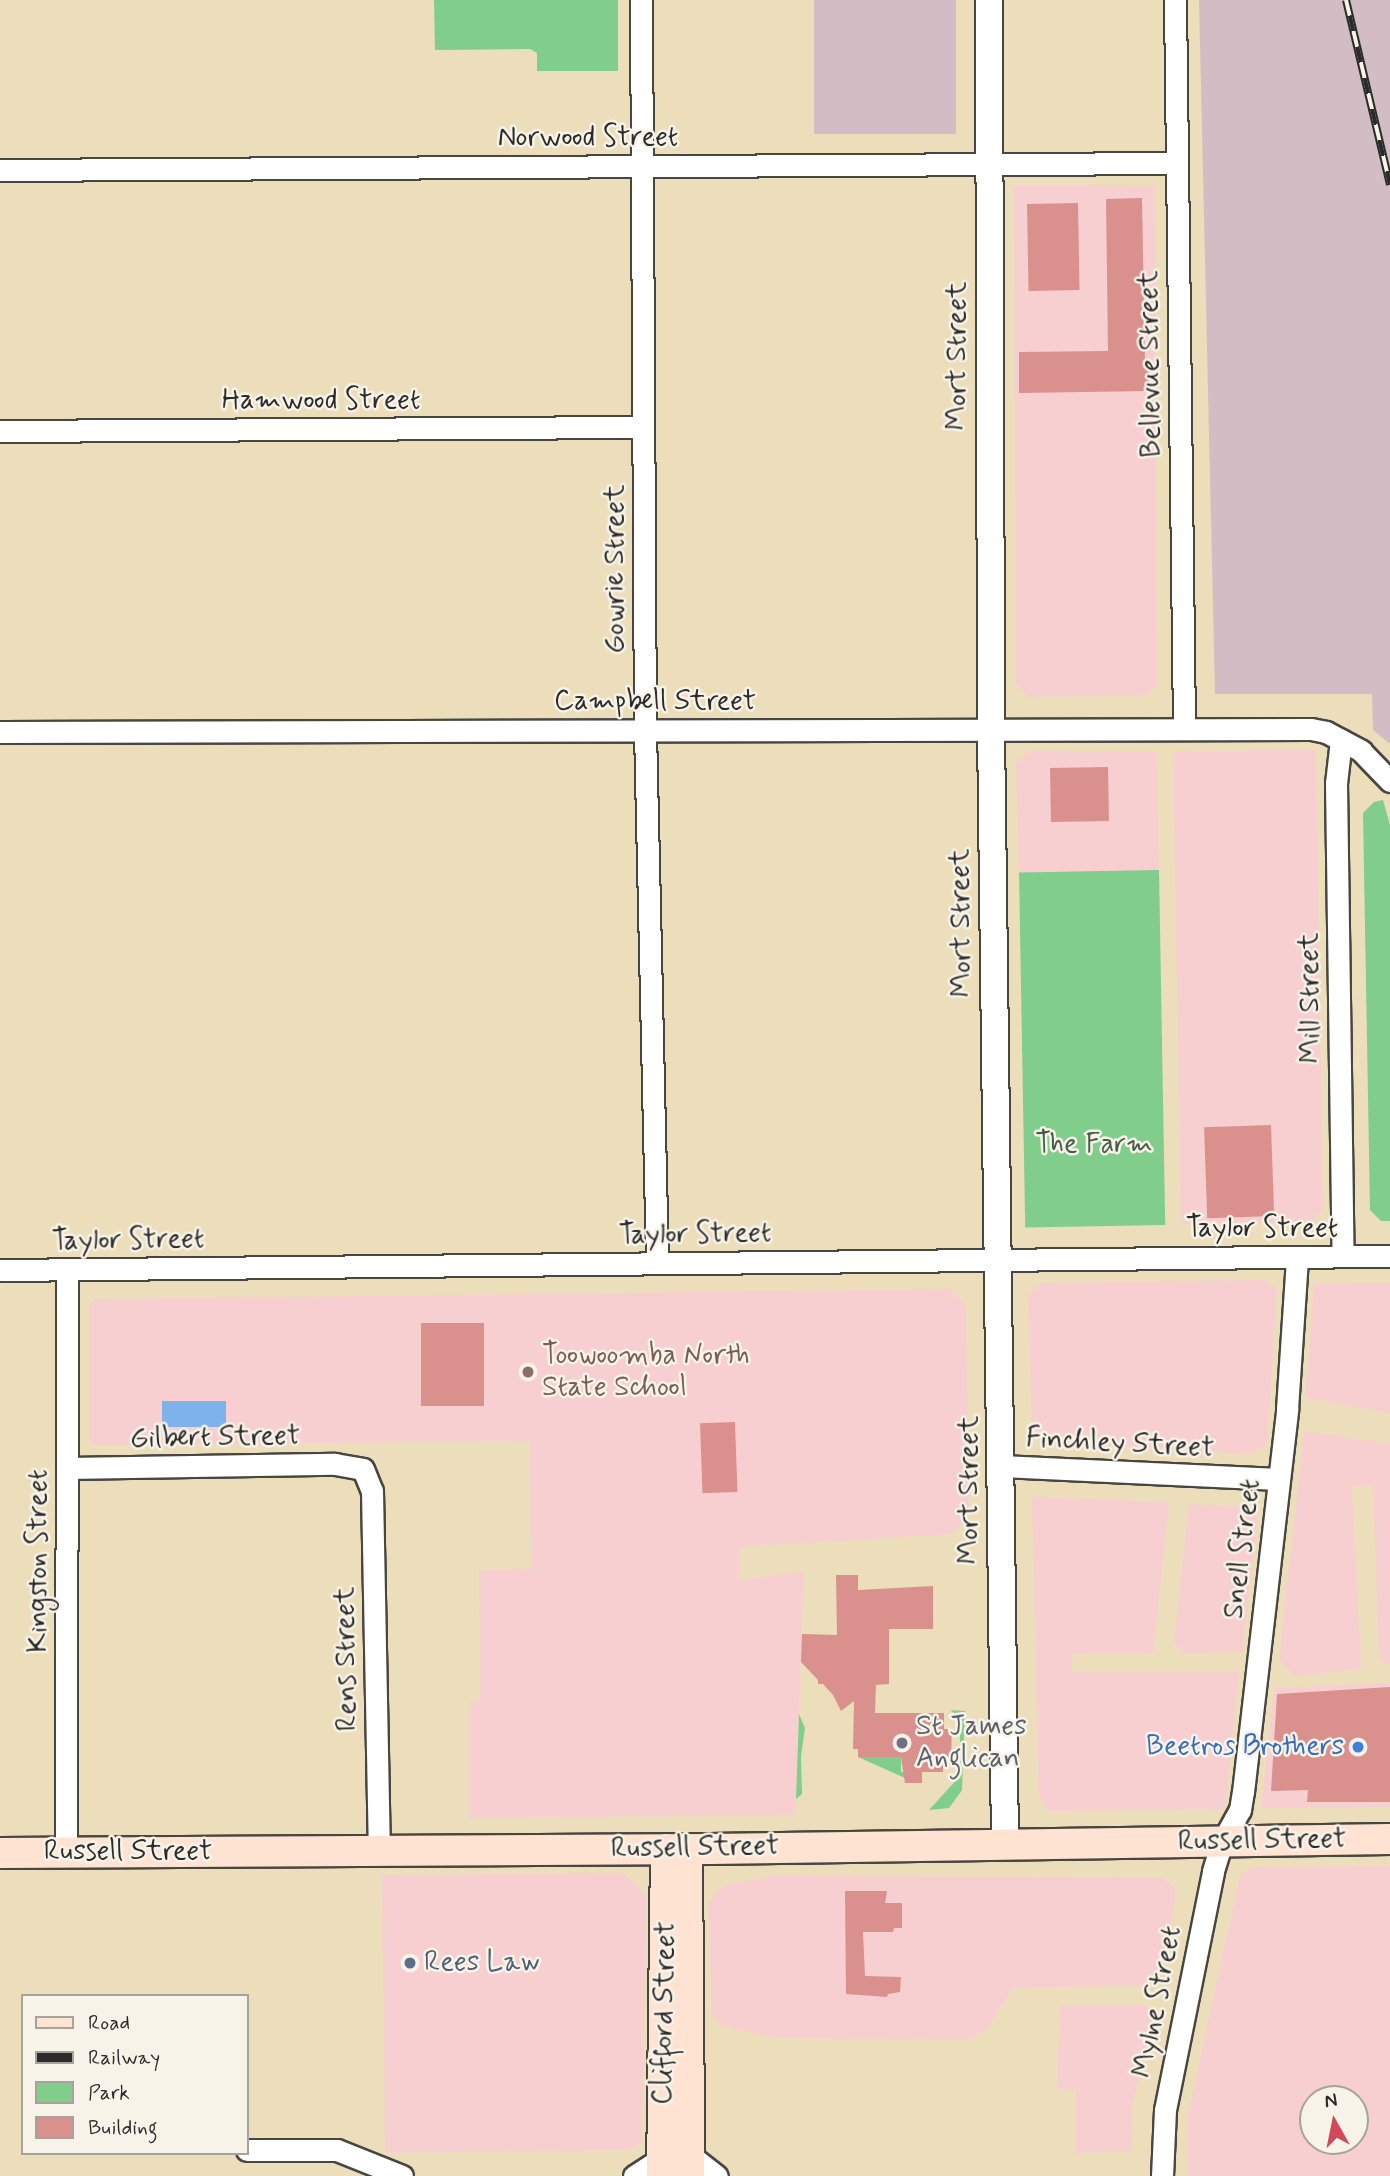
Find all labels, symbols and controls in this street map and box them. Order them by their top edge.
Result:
street label: Norwood Street [495,121,681,155]
street label: Bellevue Street [1133,270,1169,458]
street label: Mort Street [941,281,975,431]
street label: Hamwood Street [219,384,423,418]
street label: Gowrie Street [599,484,633,654]
street label: Campbell Street [555,685,755,719]
street label: Mort Street [944,848,980,998]
street label: Mill Street [1293,932,1329,1064]
park label: The Farm [1034,1128,1154,1162]
street label: Taylor Street [1183,1212,1341,1246]
street label: Taylor Street [616,1217,774,1253]
street label: Taylor Street [49,1223,207,1259]
place label: Toowoomba North State School [542,1339,749,1405]
marker: Toowoomba North State School [520,1364,536,1380]
street label: Mort Street [953,1415,987,1565]
street label: Gilbert Street [130,1420,300,1456]
street label: Finchley Street [1026,1422,1214,1466]
street label: Kingston Street [22,1467,56,1655]
street label: Snell Street [1217,1475,1269,1623]
street label: Rens Street [329,1586,365,1732]
place label: St James Anglican [916,1710,1031,1776]
place label: Beetros Brothers [1145,1730,1344,1764]
marker: St James Anglican [894,1735,910,1751]
marker: Beetros Brothers [1350,1739,1366,1755]
street label: Russell Street [1178,1823,1346,1859]
street label: Russell Street [611,1830,779,1866]
street label: Russell Street [44,1835,212,1869]
street label: Mylne Street [1126,1921,1190,2083]
street label: Clifford Street [647,1922,683,2104]
place label: Rees Law [424,1946,537,1980]
marker: Rees Law [402,1955,418,1971]
legend [21,1994,248,2155]
text: Road [88,2009,130,2037]
text: Railway [88,2044,160,2072]
text: Park [88,2079,130,2107]
north arrow [1299,2085,1369,2155]
text: N [1323,2087,1339,2114]
text: Building [88,2114,158,2142]

